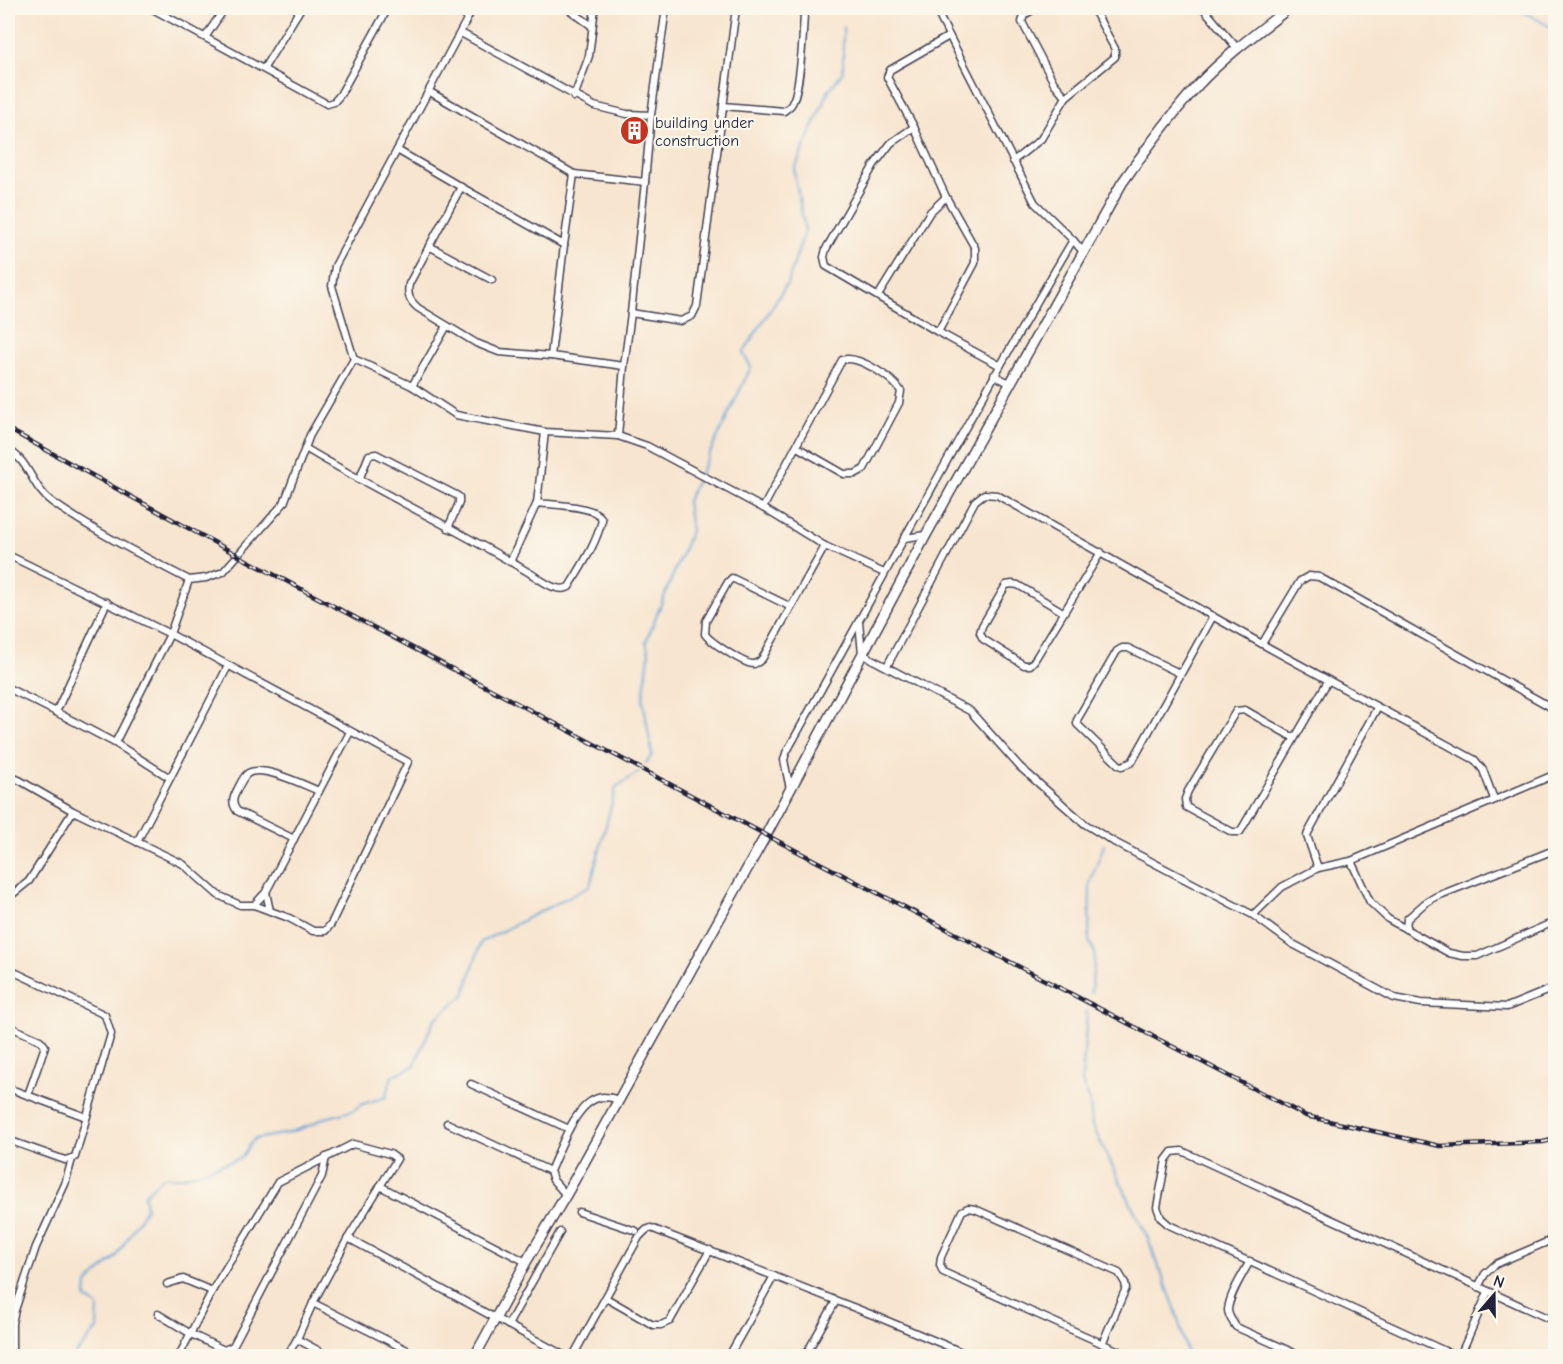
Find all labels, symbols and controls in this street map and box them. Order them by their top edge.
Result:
place label: building under construction [655,114,754,150]
building icon: building under construction [618,115,650,147]
north arrow [1464,1265,1524,1325]
text: N [1491,1272,1507,1292]

